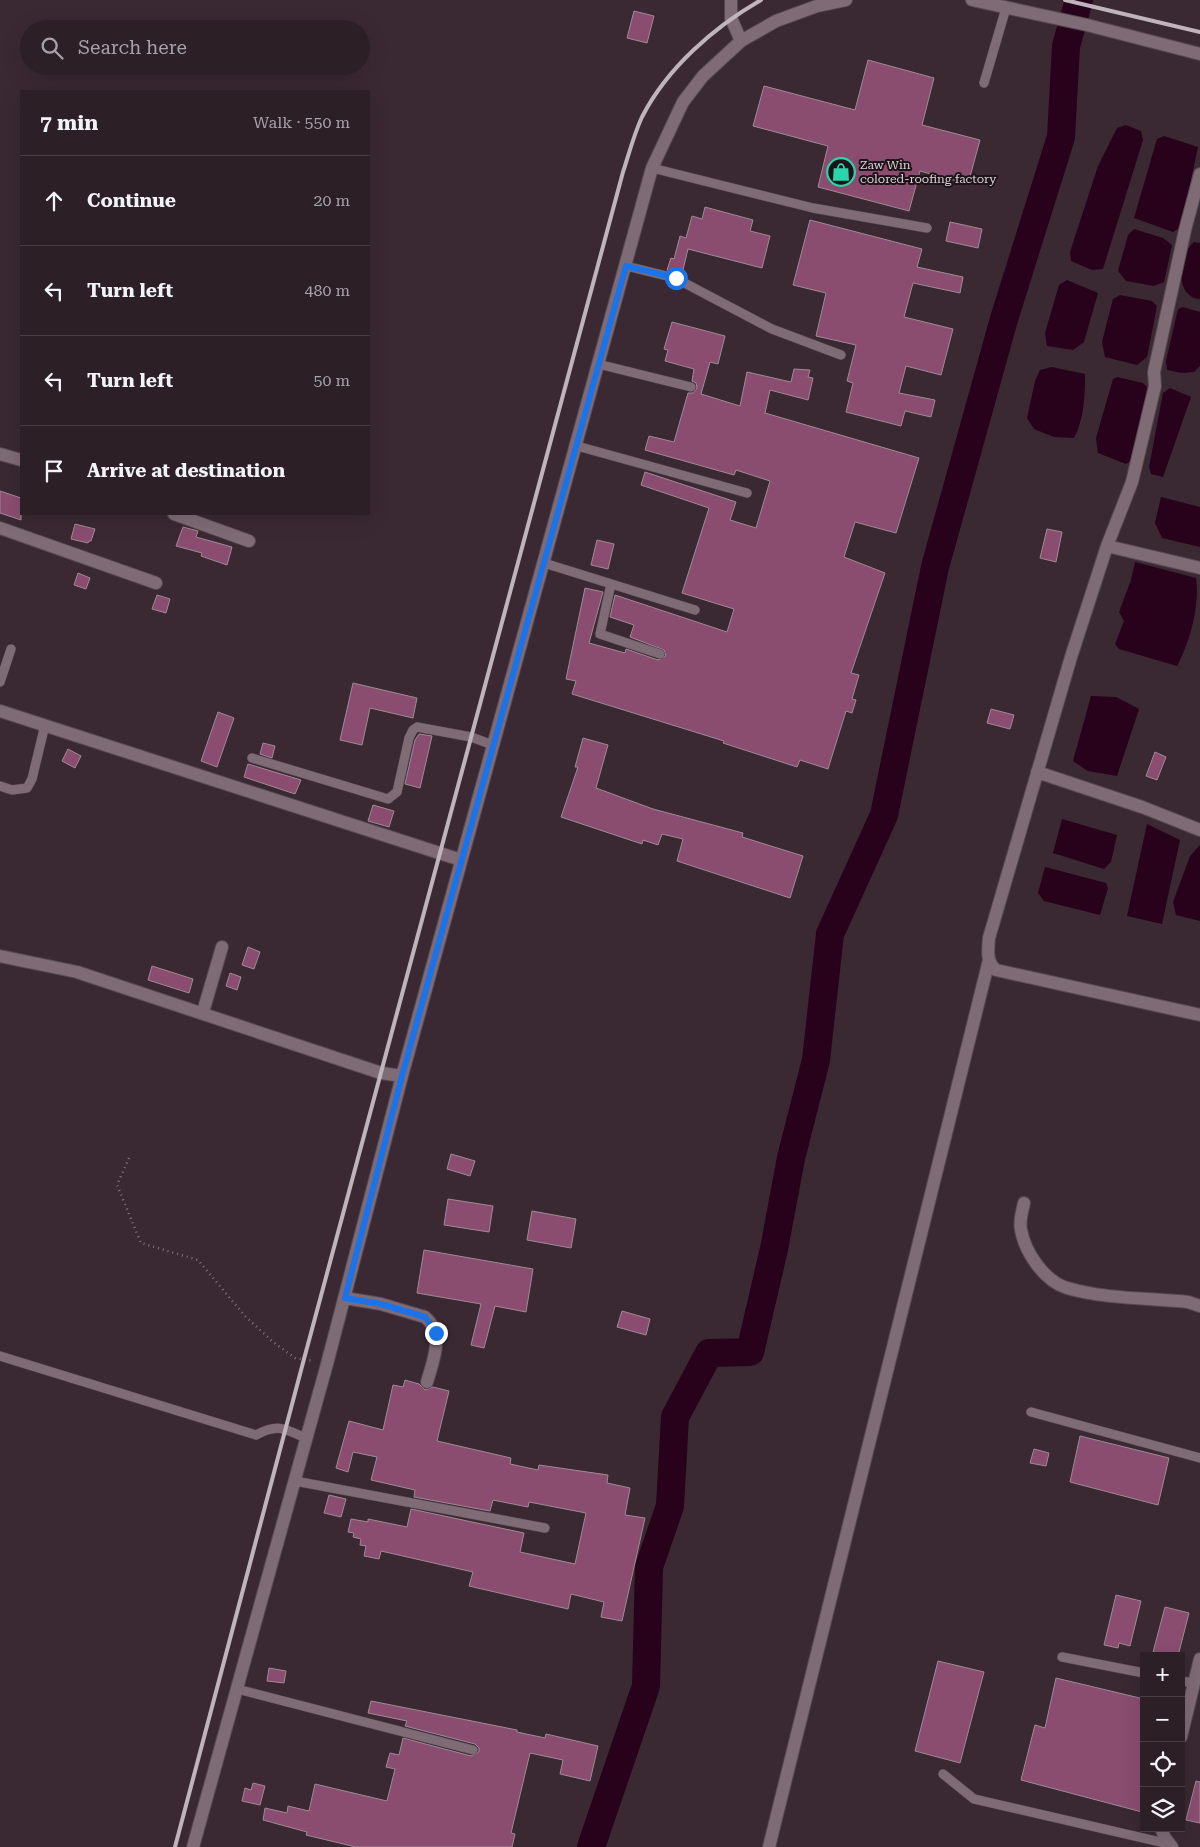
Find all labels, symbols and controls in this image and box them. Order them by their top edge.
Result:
search box [20,20,370,75]
icon: search [38,34,66,62]
text: Search here [78,36,187,59]
text: 7 min [40,111,98,135]
text: Walk · 550 m [253,113,350,132]
shop icon: Zaw Win colored-roofing factory [826,157,856,187]
place label: Zaw Win colored-roofing factory [860,158,997,186]
icon: ahead [40,187,68,215]
text: Continue [87,189,176,212]
text: 20 m [313,191,350,210]
route start [665,267,688,290]
icon: left [40,277,68,305]
text: Turn left [87,279,173,302]
text: 480 m [304,281,350,300]
icon: left [40,367,68,395]
text: Turn left [87,369,173,392]
text: 50 m [313,371,350,390]
icon: arrive [40,457,68,485]
text: Arrive at destination [87,459,285,482]
route end [425,1322,448,1345]
map controls [1140,1652,1185,1832]
button: + [1140,1652,1185,1697]
button: − [1140,1697,1185,1742]
button: locate [1140,1742,1185,1787]
button: layers [1140,1787,1185,1832]

